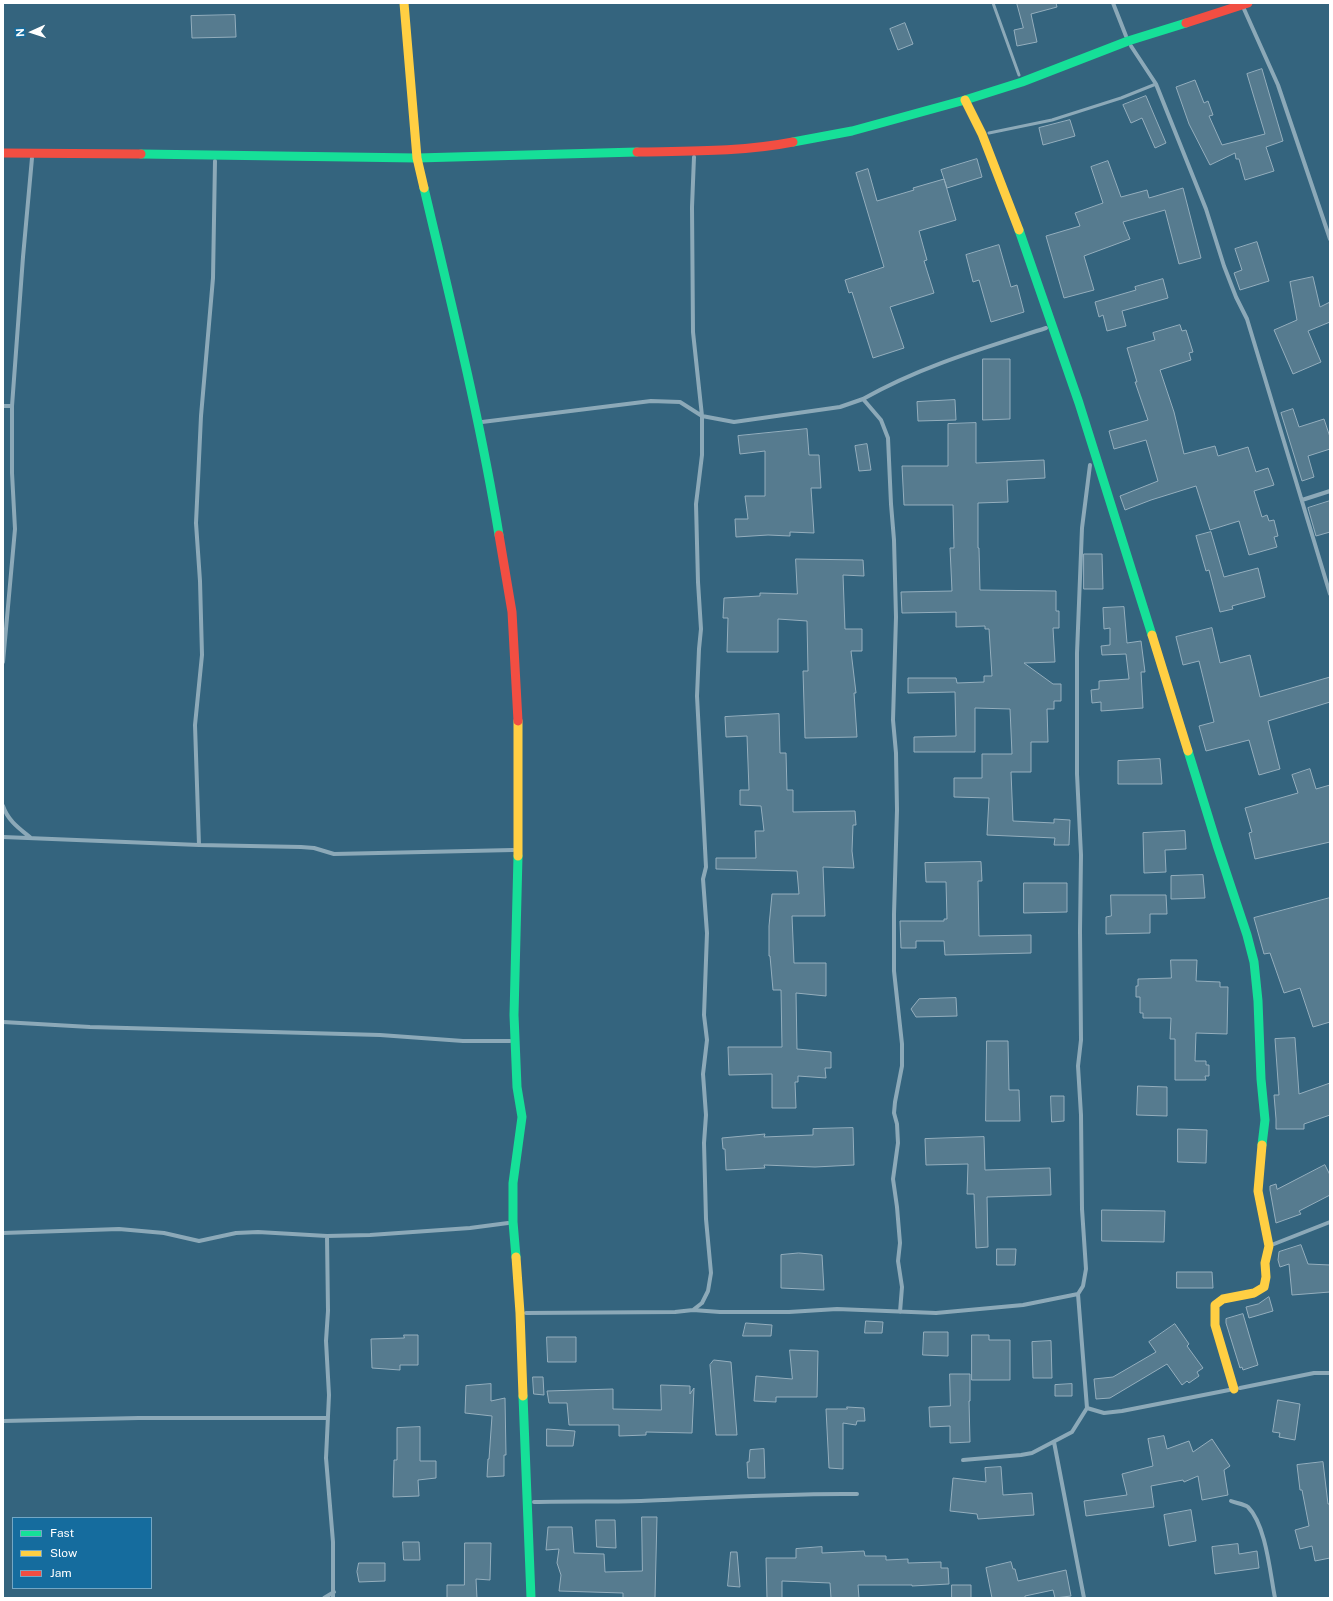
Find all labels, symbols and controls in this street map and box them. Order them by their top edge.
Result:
north arrow [12,12,52,52]
text: N [14,28,26,37]
legend [12,1517,152,1589]
text: Fast [50,1526,74,1540]
text: Slow [50,1546,77,1560]
text: Jam [50,1566,72,1580]

